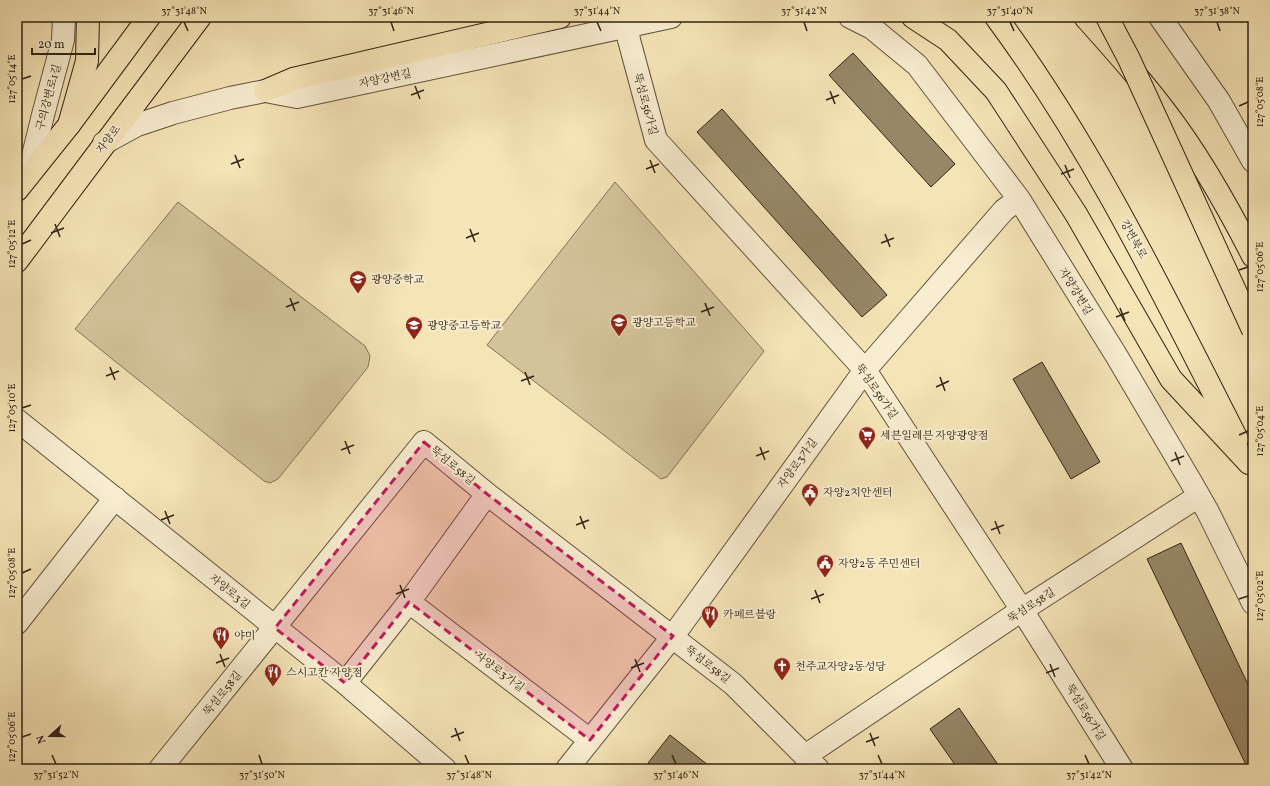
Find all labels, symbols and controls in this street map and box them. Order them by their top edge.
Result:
text: 37°31'48"N [161,4,207,18]
text: 37°31'46"N [368,4,414,18]
text: 37°31'44"N [574,4,621,18]
text: 37°31'42"N [781,4,828,18]
text: 37°31'40"N [987,4,1034,18]
text: 37°31'38"N [1194,4,1240,18]
scale bar [32,30,95,56]
text: 20 m [38,37,65,53]
text: 127°05'14"E [5,54,19,104]
street label: 구의강변로1길 [33,63,65,132]
street label: 자양강변길 [358,67,413,92]
street label: 뚝섬로56가길 [629,72,660,137]
text: 127°05'08"E [1253,77,1267,127]
street label: 자양로 [94,122,125,157]
street label: 강변북로 [1116,217,1150,262]
text: 127°05'12"E [5,220,19,268]
text: 127°05'06"E [1253,242,1267,292]
street label: 자양강변길 [1054,265,1095,318]
school or university icon: 광양중학교 [348,269,368,294]
place label: 광양중학교 [371,273,425,288]
school or university icon: 광양고등학교 [609,312,629,337]
school or university icon: 광양중고등학교 [404,315,424,340]
place label: 광양고등학교 [632,316,696,331]
place label: 광양중고등학교 [427,319,502,334]
street label: 뚝섬로56가길 [851,361,900,422]
text: 127°05'10"E [5,383,19,433]
text: 127°05'04"E [1253,406,1267,456]
supermarket icon: 세븐일레븐 자양광양점 [857,425,877,450]
place label: 세븐일레븐 자양광양점 [880,429,988,444]
street label: 자양로3가길 [775,436,822,492]
street label: 뚝섬로58길 [427,443,477,489]
public building icon: 자양2치안센터 [800,482,820,507]
place label: 자양2치안센터 [823,486,893,501]
text: 127°05'08"E [5,548,19,598]
public building icon: 자양2동 주민센터 [815,553,835,578]
place label: 자양2동 주민센터 [838,557,921,572]
street label: 자양로3길 [206,571,252,613]
text: 127°05'02"E [1253,571,1267,621]
street label: 뚝섬로58길 [1005,585,1058,627]
restaurant icon: 카페르블랑 [700,604,720,629]
place label: 카페르블랑 [723,608,777,623]
restaurant icon: 야미 [211,625,231,650]
place label: 야미 [234,629,255,644]
street label: 뚝섬로58길 [681,643,733,688]
street label: 자양로3가길 [471,649,527,696]
church icon: 천주교자양2동성당 [772,656,792,681]
place label: 천주교자양2동성당 [795,660,886,675]
restaurant icon: 스시고칸 자양점 [263,662,283,687]
place label: 스시고칸 자양점 [286,666,363,681]
street label: 뚝섬로58길 [201,668,246,719]
street label: 뚝섬로56가길 [1061,682,1108,744]
text: 127°05'06"E [5,712,19,762]
north arrow [30,716,70,756]
text: N [34,733,50,745]
text: 37°31'52"N [33,768,79,782]
text: 37°31'50"N [239,768,286,782]
text: 37°31'48"N [446,768,492,782]
text: 37°31'46"N [653,768,699,782]
text: 37°31'44"N [859,768,906,782]
text: 37°31'42"N [1066,768,1113,782]

